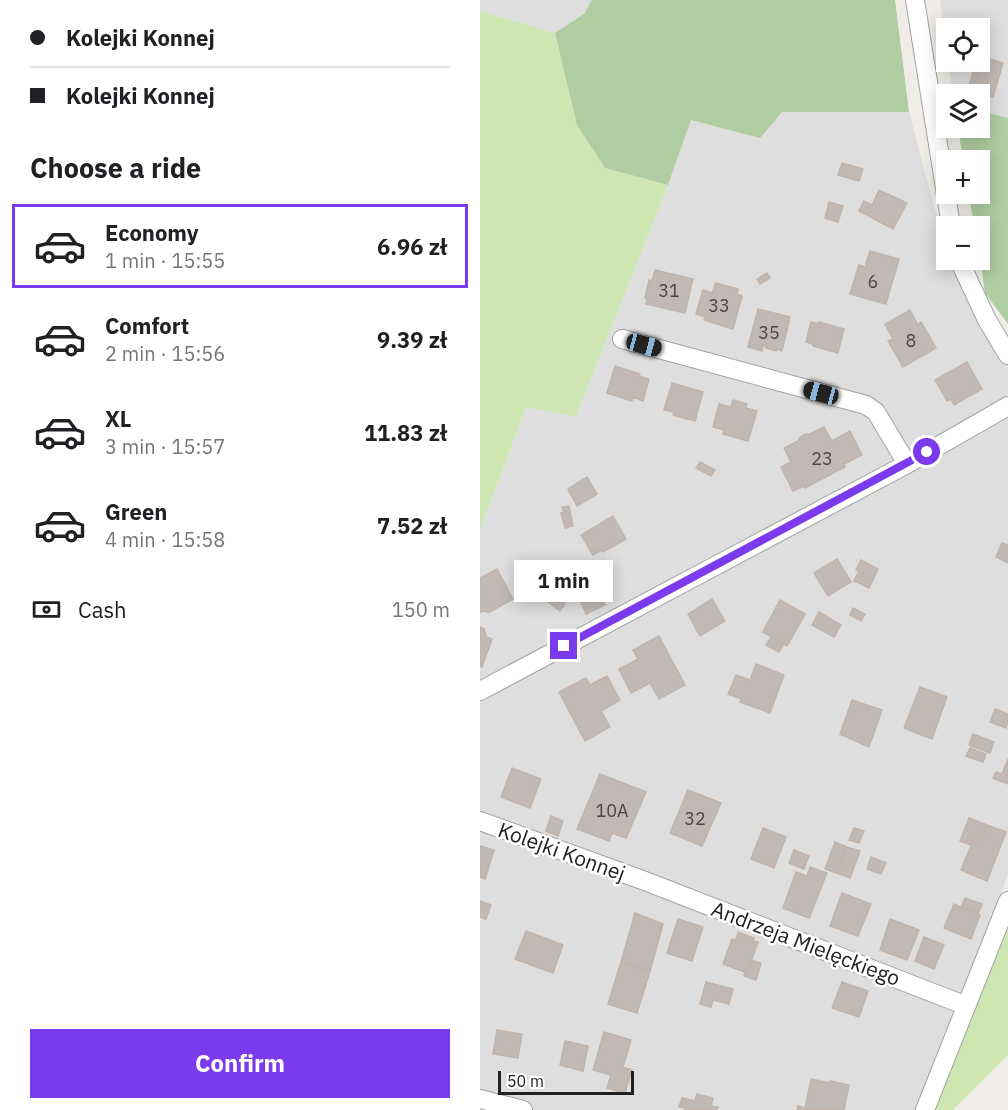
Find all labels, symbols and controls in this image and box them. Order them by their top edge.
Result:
map controls [936,18,990,270]
button: locate [936,18,990,72]
text: Kolejki Konnej [66,23,215,52]
text: Kolejki Konnej [66,81,215,110]
button: layers [936,84,990,138]
text: Choose a ride [30,150,201,185]
button: + [936,150,990,204]
button: − [936,216,990,270]
text: Economy [105,218,199,247]
icon: car [33,219,87,273]
text: 6.96 zł [377,232,447,261]
text: 1 min · 15:55 [105,247,225,274]
house number: 6 [868,270,878,293]
house number: 31 [658,279,680,302]
house number: 33 [708,294,730,317]
text: Comfort [105,311,189,340]
icon: car [33,312,87,366]
house number: 35 [758,321,780,344]
text: 9.39 zł [377,325,447,354]
house number: 8 [906,329,916,352]
car [624,332,664,358]
text: 2 min · 15:56 [105,340,225,367]
car [801,380,841,406]
text: XL [105,404,131,433]
icon: car [33,405,87,459]
text: 11.83 zł [364,418,447,447]
text: 3 min · 15:57 [105,433,225,460]
route start [913,438,940,465]
house number: 23 [811,447,833,470]
text: Green [105,497,167,526]
icon: car [33,498,87,552]
text: 7.52 zł [377,511,447,540]
text: 4 min · 15:58 [105,526,225,553]
callout: 1 min [514,559,614,601]
text: 1 min [537,567,590,594]
icon: cash [30,593,63,626]
text: Cash [78,595,127,624]
text: 150 m [392,596,450,623]
route end [550,632,577,659]
house number: 10A [595,799,629,822]
house number: 32 [684,807,706,830]
street label: Kolejki Konnej [494,815,630,887]
street label: Andrzeja Mielęckiego [708,894,904,992]
button: Confirm [30,1029,450,1098]
scale bar [498,1068,634,1096]
text: 50 m [507,1071,544,1091]

